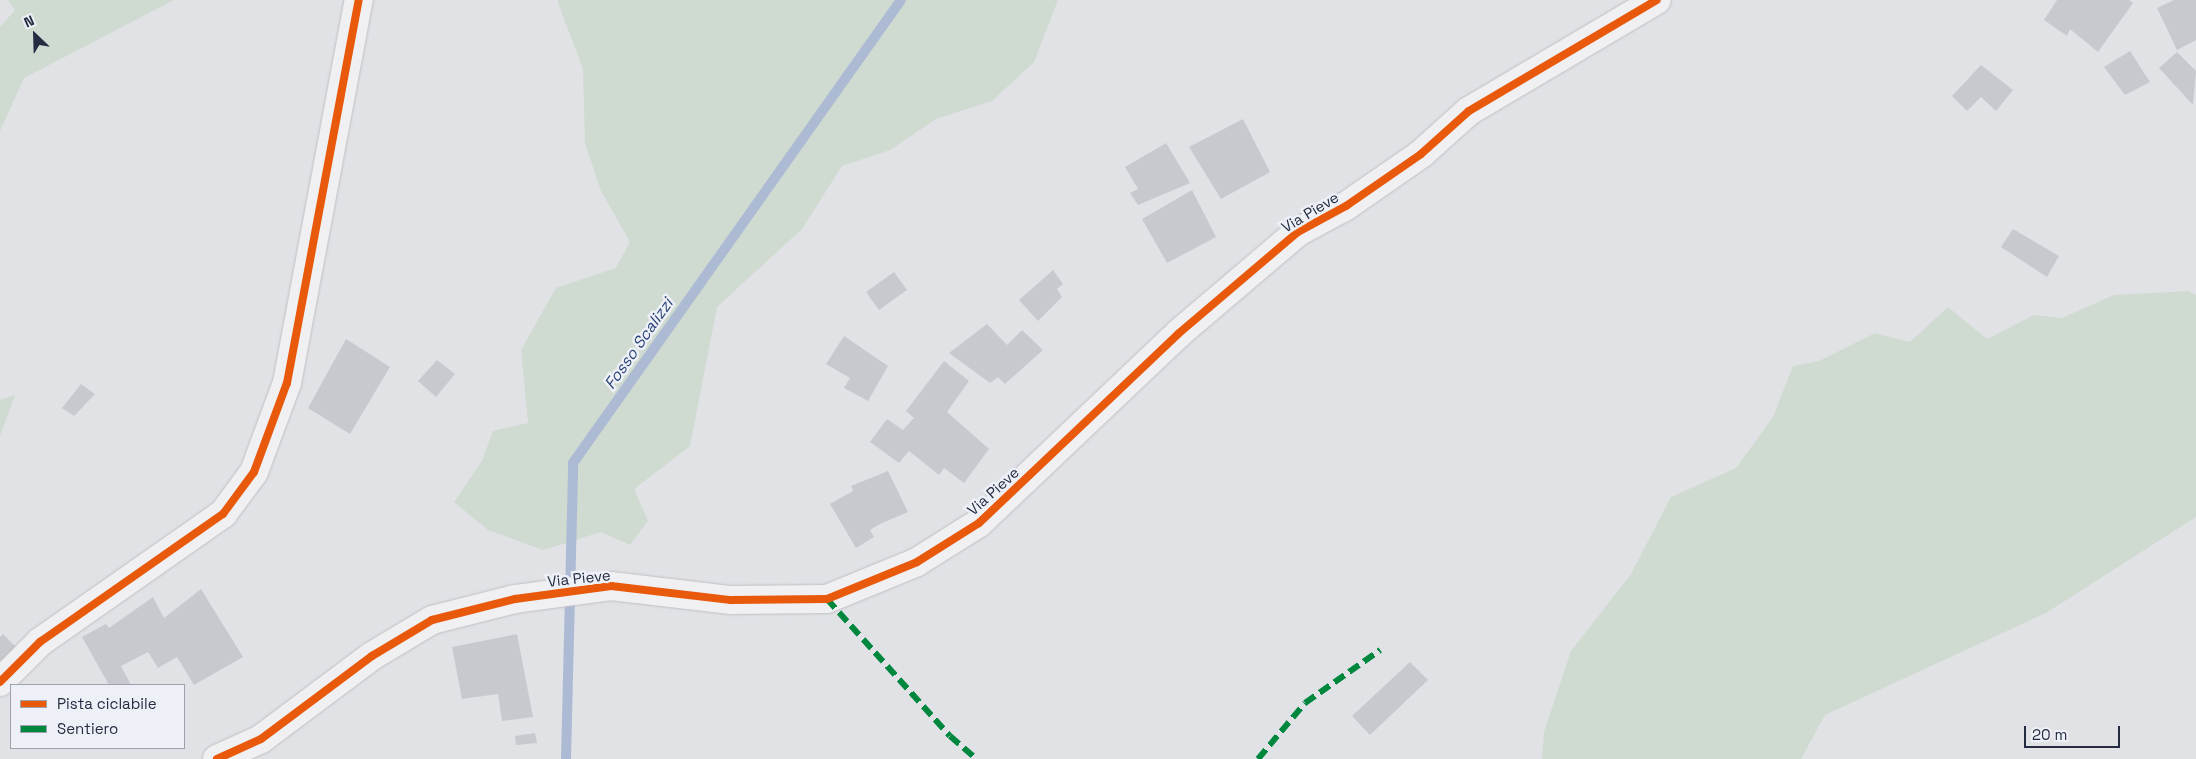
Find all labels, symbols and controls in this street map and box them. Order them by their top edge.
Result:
north arrow [10,10,60,60]
text: N [21,11,37,31]
street label: Via Pieve [1278,188,1342,236]
water label: Fosso Scalizzi [601,295,677,393]
street label: Via Pieve [963,463,1023,519]
street label: Via Pieve [547,566,611,590]
legend [10,684,185,749]
text: Pista ciclabile [57,694,157,713]
scale bar [2026,716,2122,748]
text: Sentiero [57,719,118,738]
text: 20 m [2032,725,2067,744]

